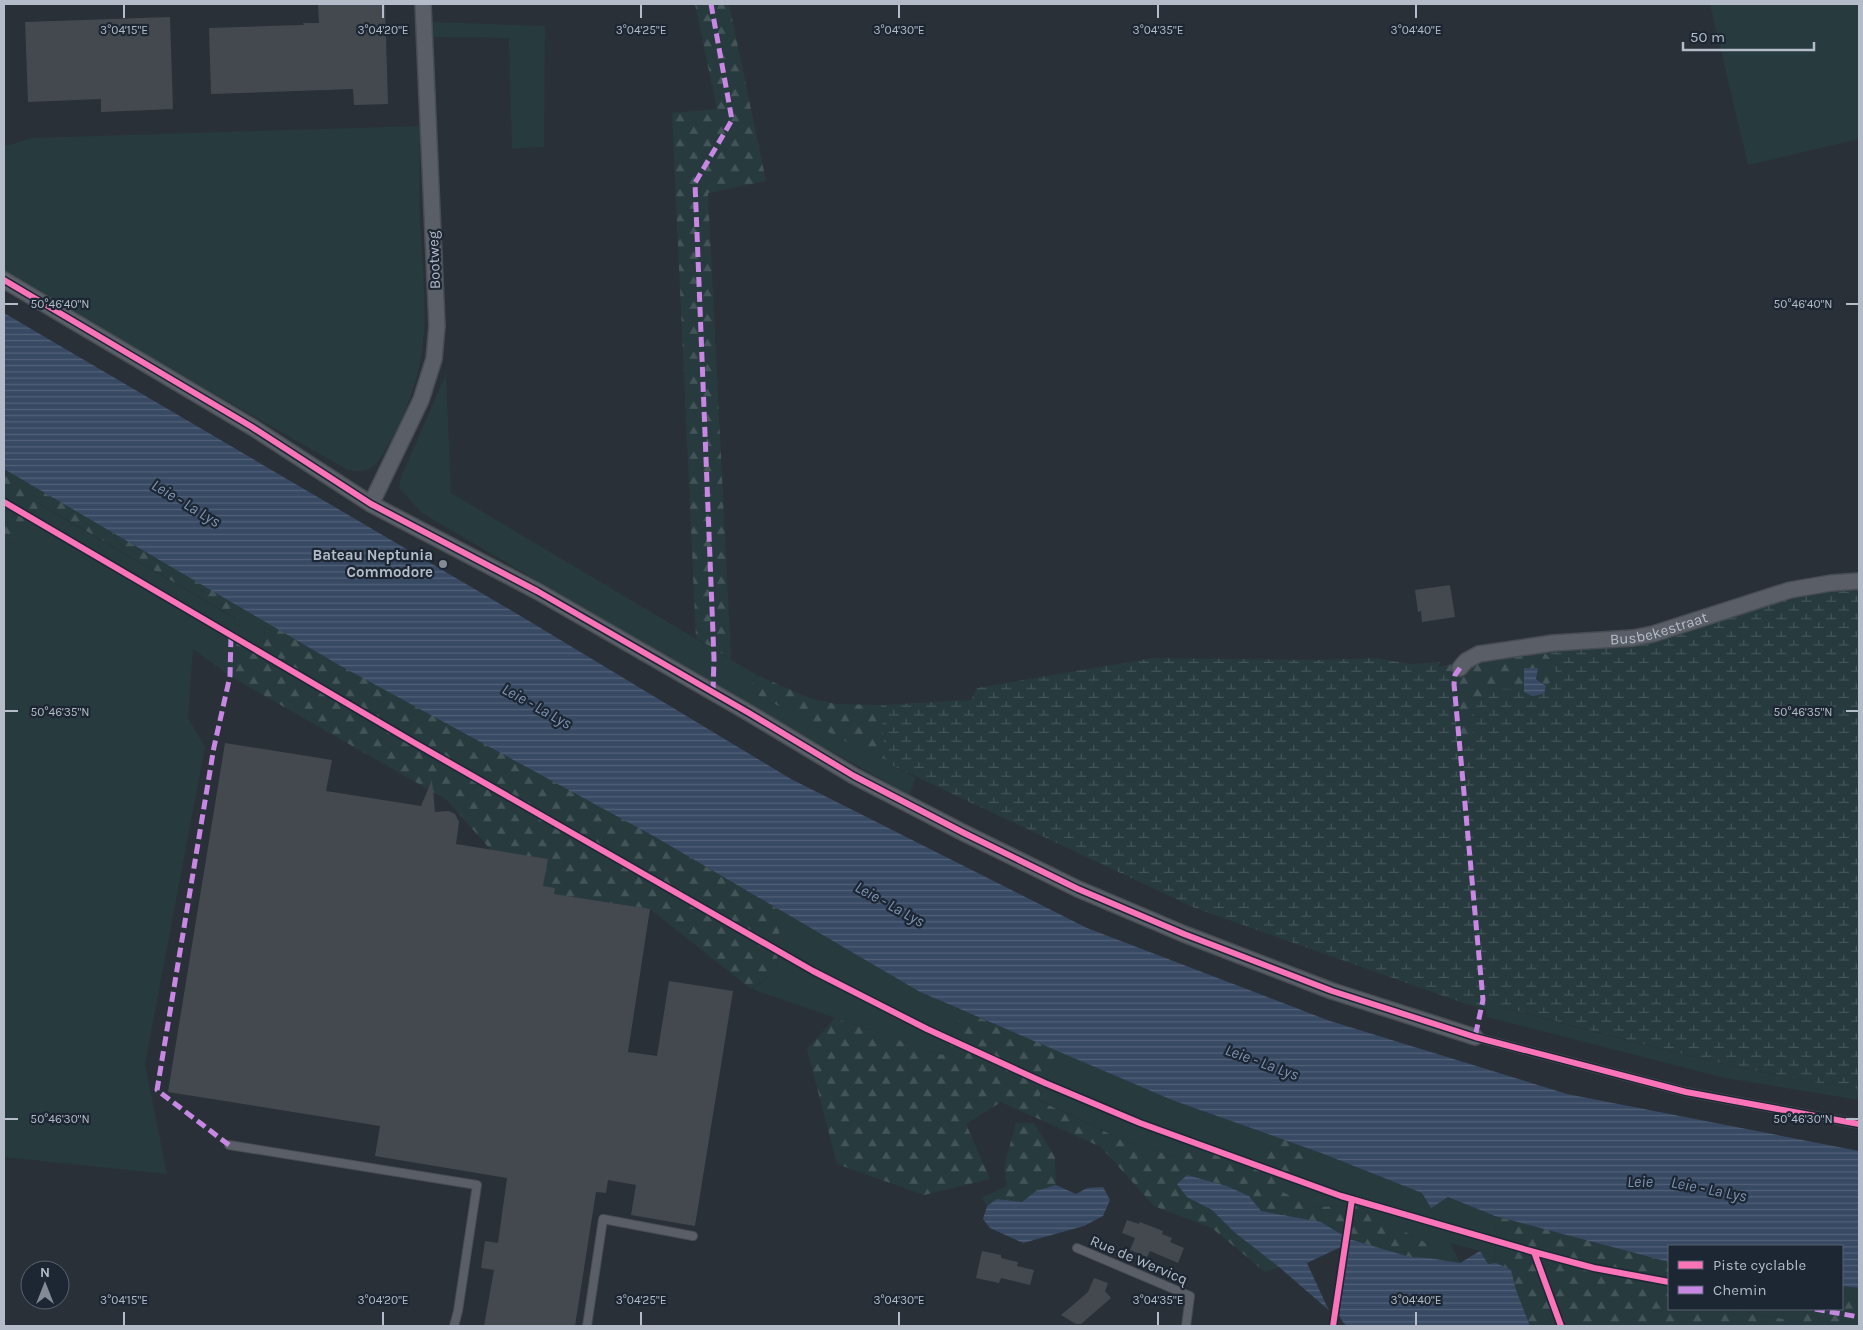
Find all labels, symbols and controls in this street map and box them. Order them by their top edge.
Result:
scale bar [1683,20,1814,52]
text: 3°04'15"E [100,23,148,37]
text: 3°04'20"E [357,23,409,37]
text: 3°04'25"E [616,23,666,37]
text: 3°04'30"E [873,23,925,37]
text: 3°04'35"E [1133,23,1183,37]
text: 3°04'40"E [1391,23,1441,37]
text: 50 m [1690,28,1725,46]
street label: Bootweg [424,230,444,289]
text: 50°46'40"N [31,297,89,311]
text: 50°46'40"N [1774,297,1832,311]
water label: Leie - La Lys [148,475,224,531]
place label: Bateau Neptunia Commodore [312,546,433,581]
marker: Bateau Neptunia Commodore [437,558,449,570]
street label: Busbekestraat [1609,608,1710,648]
water label: Leie - La Lys [499,679,576,733]
text: 50°46'35"N [31,705,89,719]
text: 50°46'35"N [1774,705,1832,719]
water label: Leie - La Lys [852,877,929,931]
water label: Leie - La Lys [1223,1040,1302,1084]
text: 50°46'30"N [30,1112,90,1126]
text: 50°46'30"N [1773,1112,1833,1126]
water label: Leie [1627,1172,1654,1191]
water label: Leie - La Lys [1669,1172,1749,1206]
street label: Rue de Wervicq [1087,1231,1191,1289]
legend [1668,1245,1843,1310]
text: Piste cyclable [1713,1256,1806,1274]
north arrow [20,1260,70,1310]
text: N [40,1264,50,1281]
text: Chemin [1713,1281,1767,1299]
text: 3°04'15"E [100,1293,148,1307]
text: 3°04'20"E [357,1293,409,1307]
text: 3°04'25"E [616,1293,666,1307]
text: 3°04'30"E [873,1293,925,1307]
text: 3°04'35"E [1133,1293,1183,1307]
text: 3°04'40"E [1391,1293,1441,1307]

